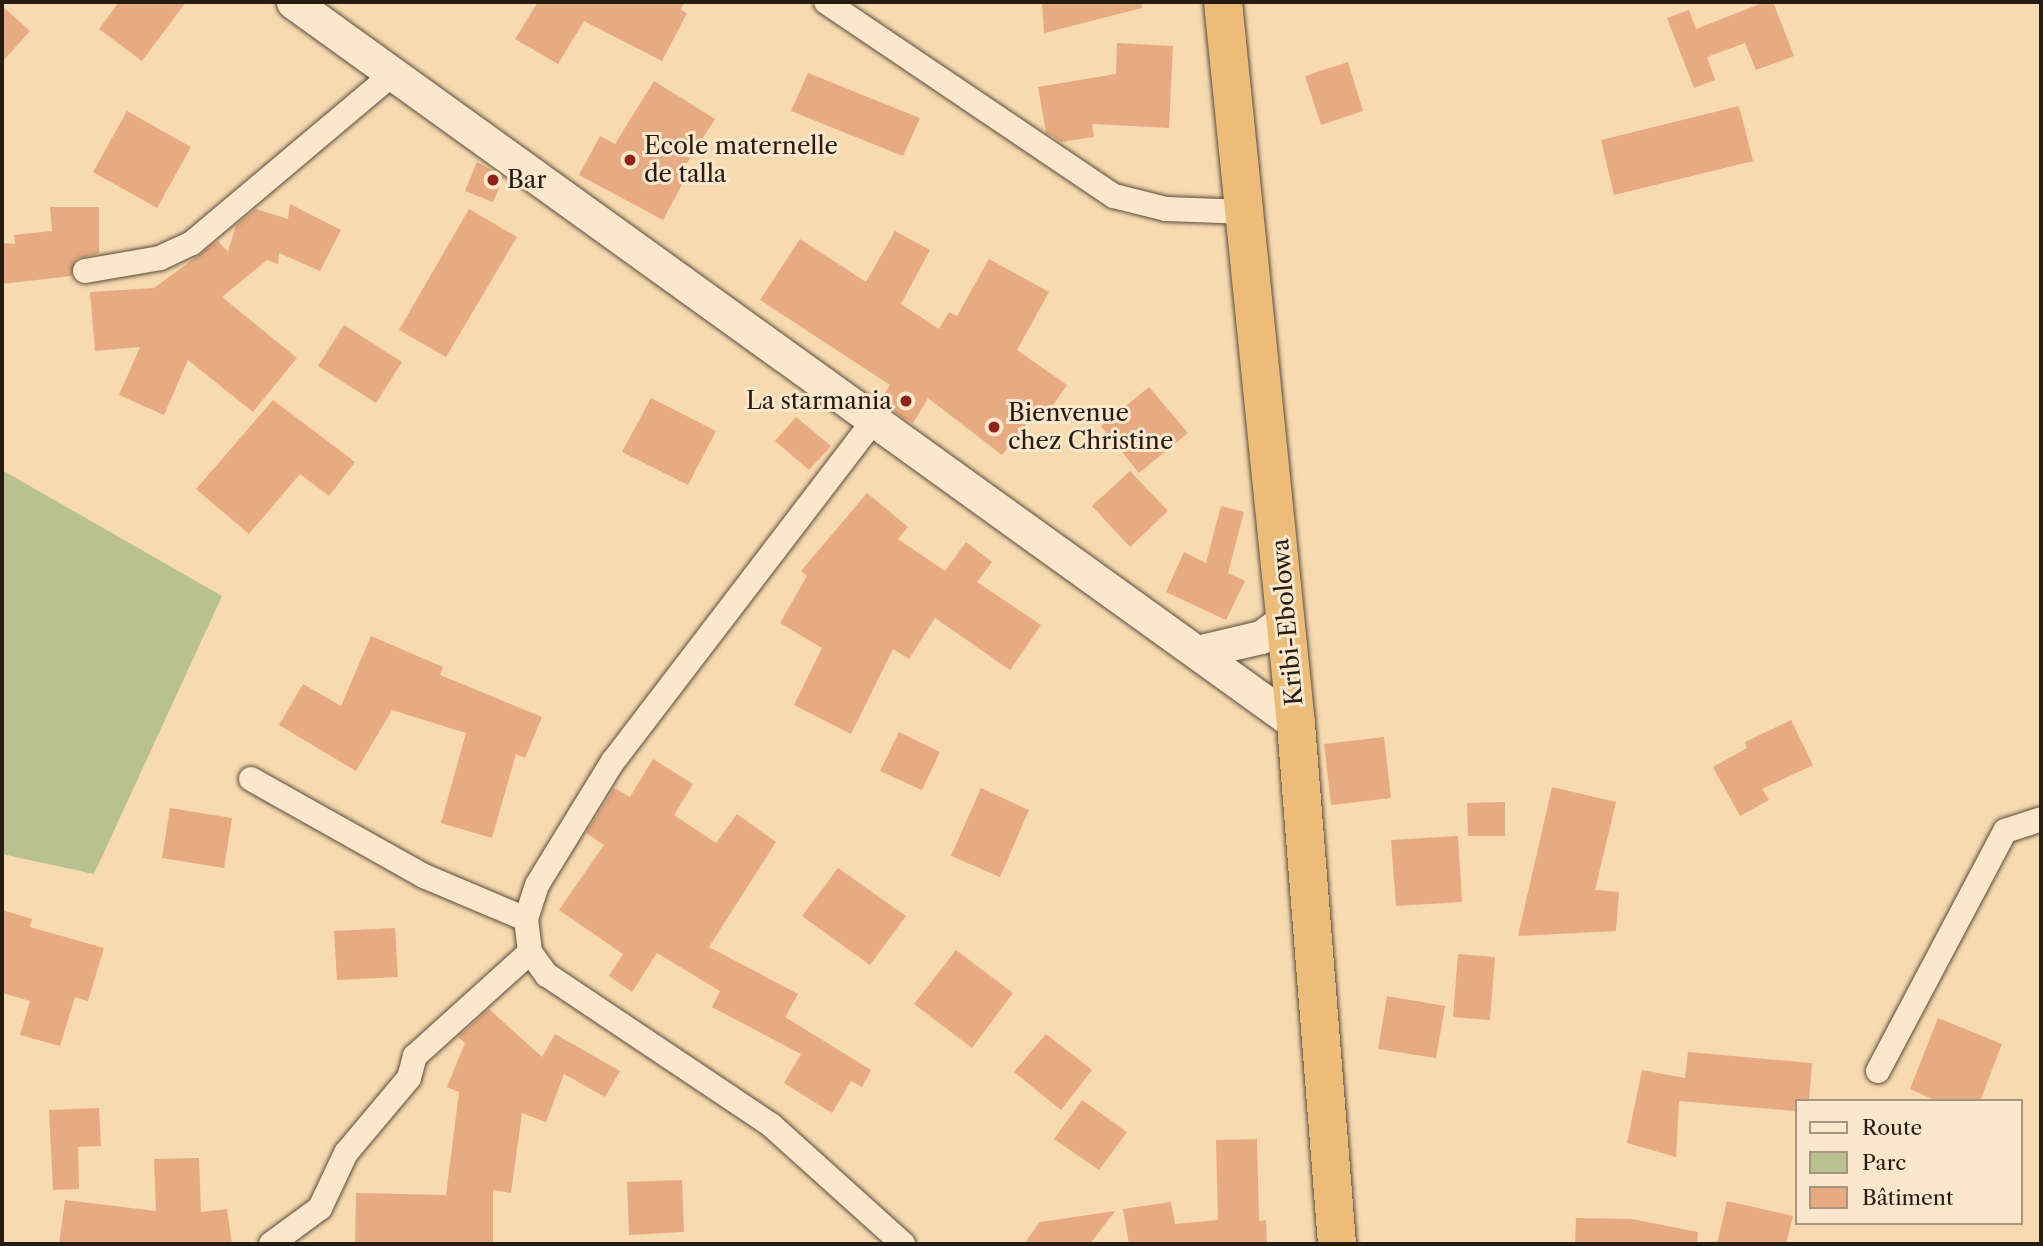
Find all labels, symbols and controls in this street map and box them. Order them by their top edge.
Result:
place label: Ecole maternelle de talla [644,132,838,188]
marker: Ecole maternelle de talla [622,152,638,168]
place label: Bar [507,166,547,194]
marker: Bar [485,172,501,188]
place label: La starmania [746,387,892,415]
marker: La starmania [898,393,914,409]
place label: Bienvenue chez Christine [1008,399,1173,455]
marker: Bienvenue chez Christine [986,419,1002,435]
street label: Kribi-Ebolowa [1265,537,1309,707]
legend [1794,1099,2022,1225]
text: Route [1862,1115,1922,1140]
text: Parc [1862,1150,1906,1175]
text: Bâtiment [1862,1185,1953,1210]

